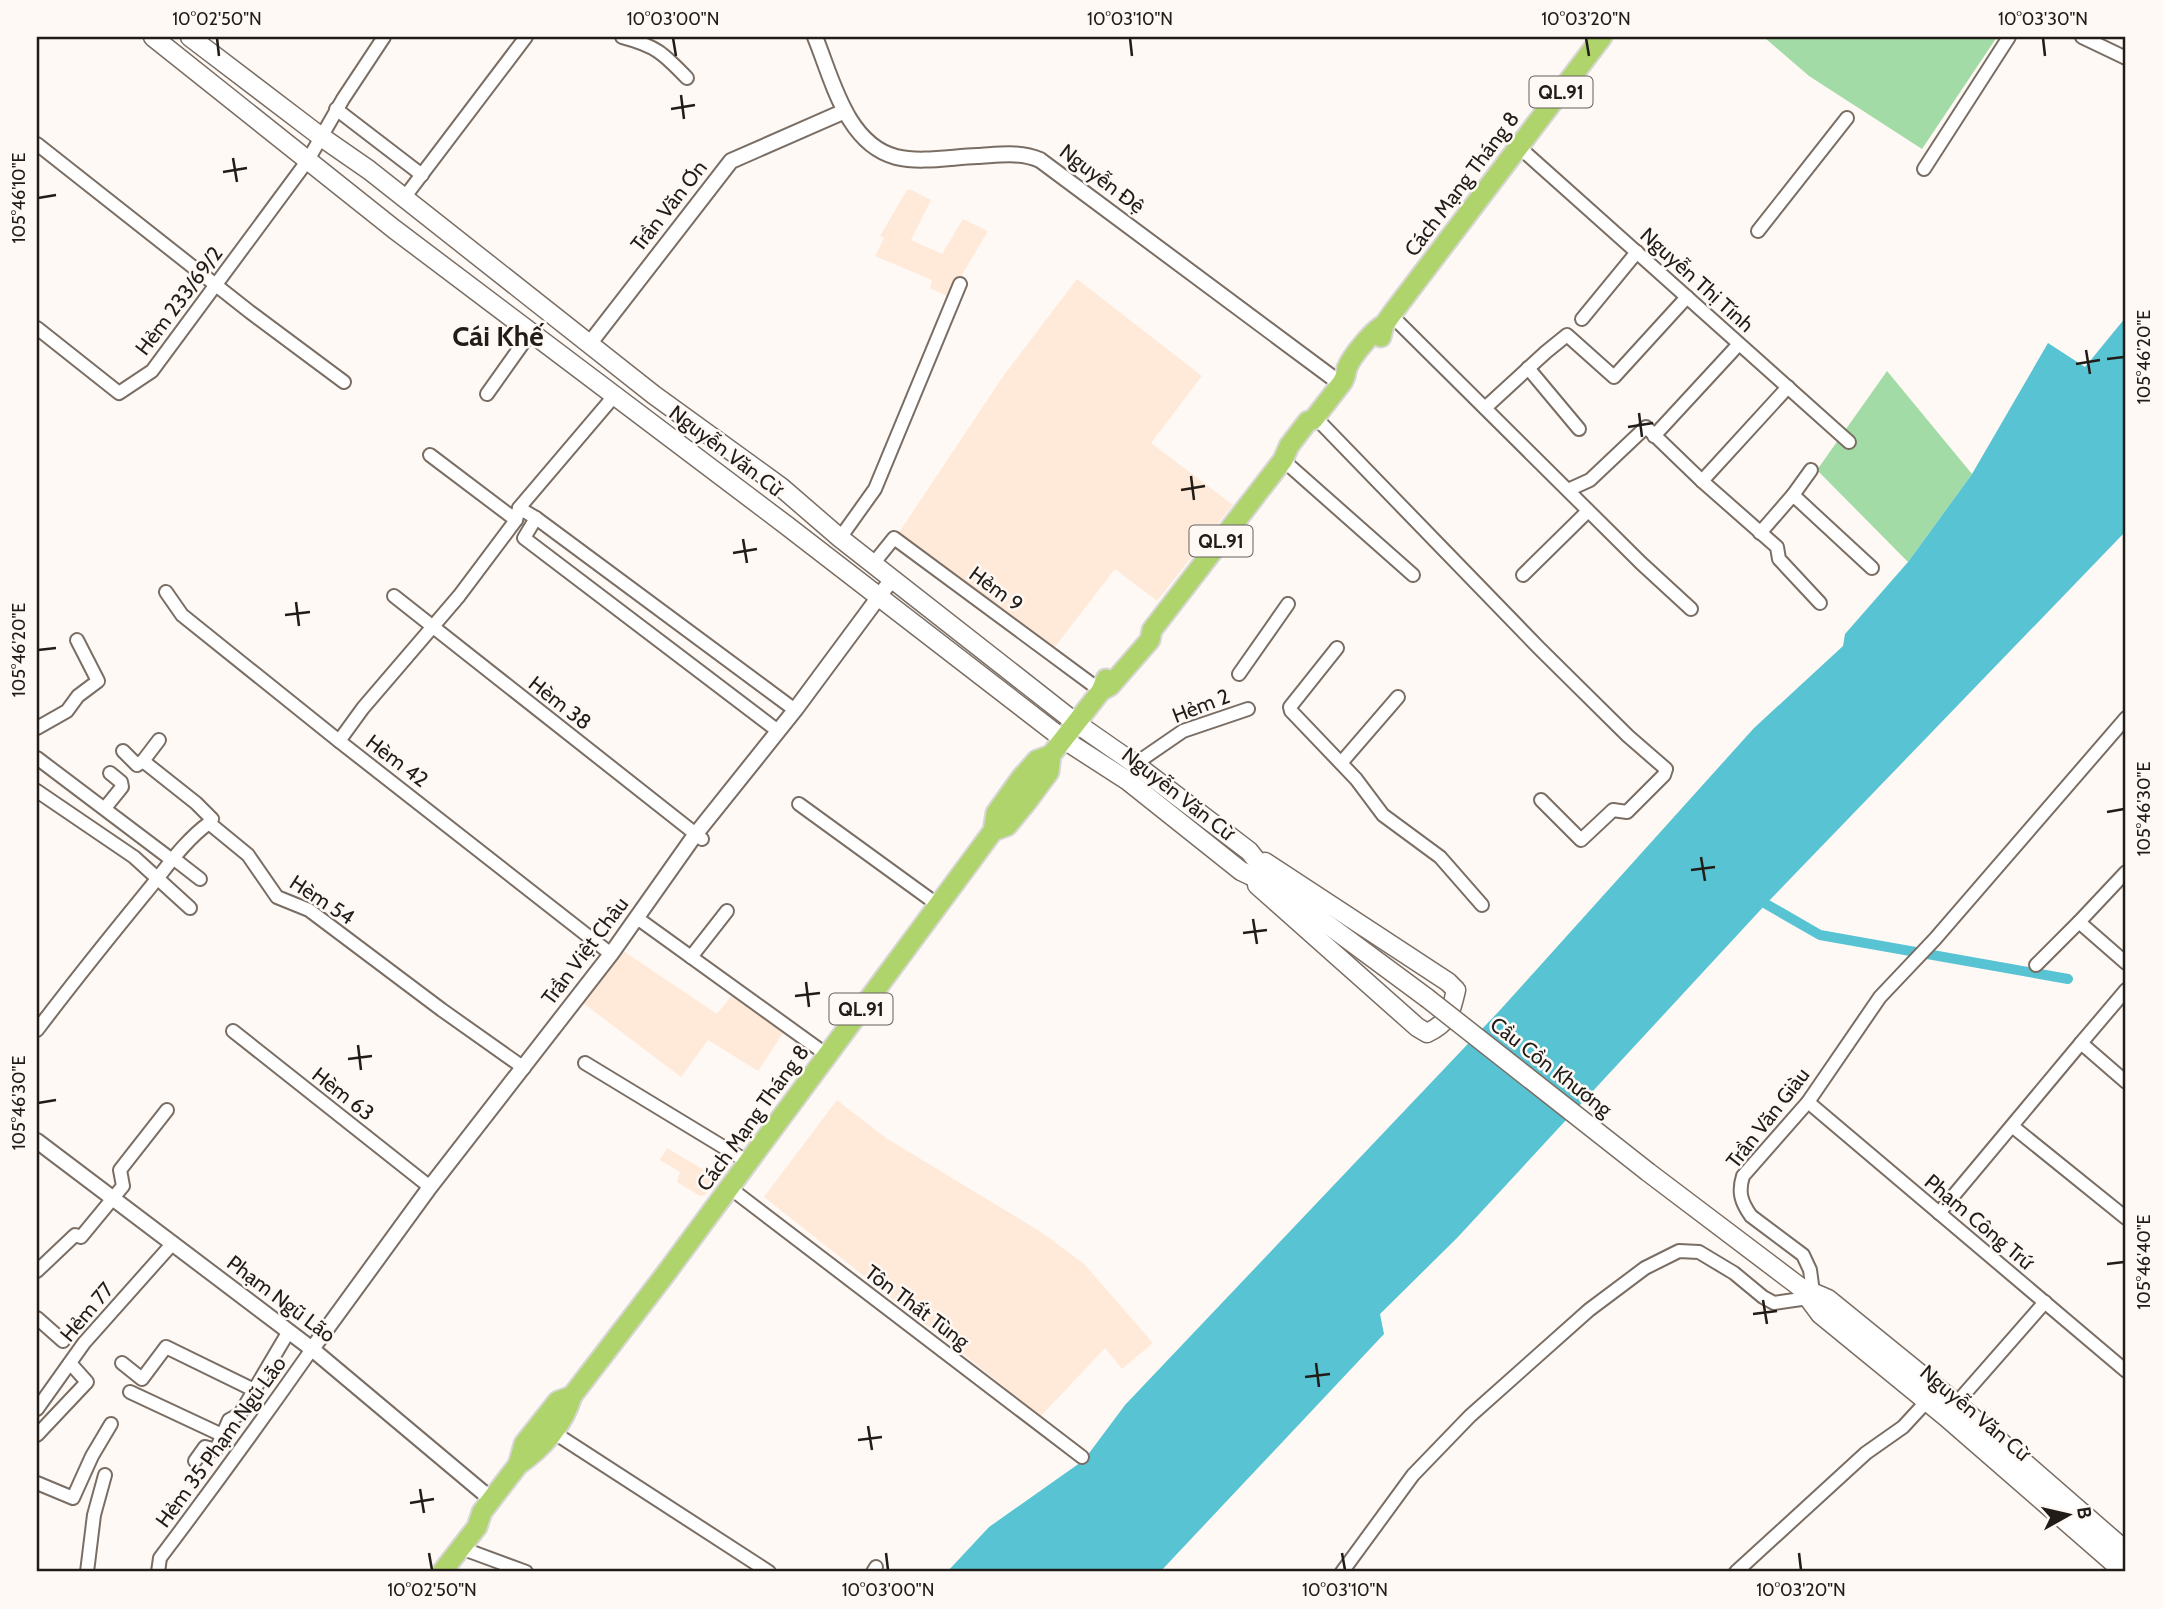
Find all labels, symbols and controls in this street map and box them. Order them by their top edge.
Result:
text: 10°02'50"N [172,8,262,30]
text: 10°03'00"N [627,8,719,30]
text: 10°03'10"N [1087,8,1173,30]
text: 10°03'20"N [1541,8,1631,30]
text: 10°03'30"N [1998,8,2088,30]
road number: QL.91 [1530,76,1592,108]
street label: Cách Mạng Tháng 8 [1399,106,1524,261]
street label: Nguyễn Đệ [1055,139,1150,219]
text: 105°46'10"E [8,153,30,243]
street label: Trần Văn Ơn [625,155,712,256]
street label: Nguyễn Thị Tính [1635,222,1759,337]
street label: Hẻm 233/69/2 [130,242,228,360]
text: 105°46'20"E [2133,310,2155,404]
district label: Cái Khế [452,319,545,353]
street label: Nguyễn Văn Cừ [665,400,790,503]
road number: QL.91 [1190,526,1252,556]
street label: Hẻm 9 [965,561,1028,616]
text: 105°46'20"E [8,603,30,697]
street label: Hèm 38 [524,670,597,735]
street label: Hẻm 2 [1169,683,1233,728]
street label: Hèm 42 [361,729,433,792]
street label: Nguyễn Văn Cừ [1117,742,1241,846]
text: 105°46'30"E [2133,762,2155,856]
street label: Hèm 54 [285,870,359,930]
street label: Trần Việt Châu [536,892,633,1010]
road number: QL.91 [830,993,892,1024]
street label: Cầu Cồn Khương [1486,1011,1618,1122]
street label: Cách Mạng Tháng 8 [691,1040,814,1196]
text: 105°46'30"E [8,1056,30,1150]
street label: Hèm 63 [307,1062,379,1126]
street label: Trần Văn Giàu [1721,1063,1815,1173]
street label: Phạm Công Trứ [1920,1169,2040,1276]
text: 105°46'40"E [2133,1214,2155,1310]
street label: Phạm Ngũ Lão [222,1250,340,1347]
street label: Tôn Thất Tùng [860,1259,975,1354]
street label: Hẻm 77 [55,1277,119,1346]
street label: Hẻm 35 Phạm Ngũ Lão [150,1351,291,1532]
street label: Nguyễn Văn Cừ [1915,1359,2037,1467]
north arrow [2034,1480,2104,1550]
text: B [2072,1505,2097,1520]
text: 10°02'50"N [387,1579,477,1601]
text: 10°03'00"N [842,1579,934,1601]
text: 10°03'10"N [1302,1579,1388,1601]
text: 10°03'20"N [1756,1579,1846,1601]

